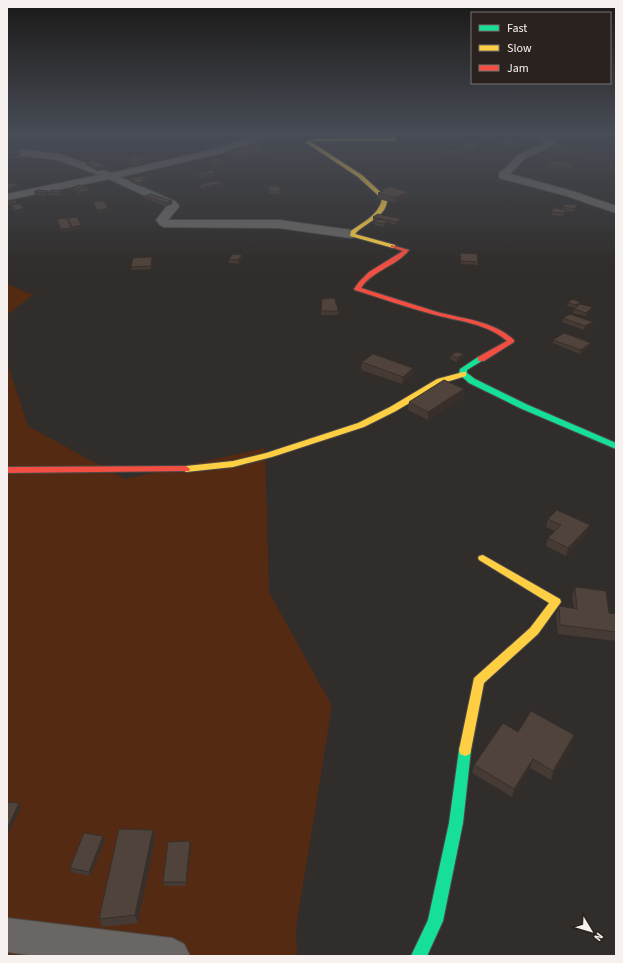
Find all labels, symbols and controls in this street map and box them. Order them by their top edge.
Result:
legend [471,12,611,84]
text: Fast [507,20,527,37]
text: Slow [507,40,532,57]
text: Jam [507,60,529,77]
north arrow [571,911,611,951]
text: N [590,929,607,944]

